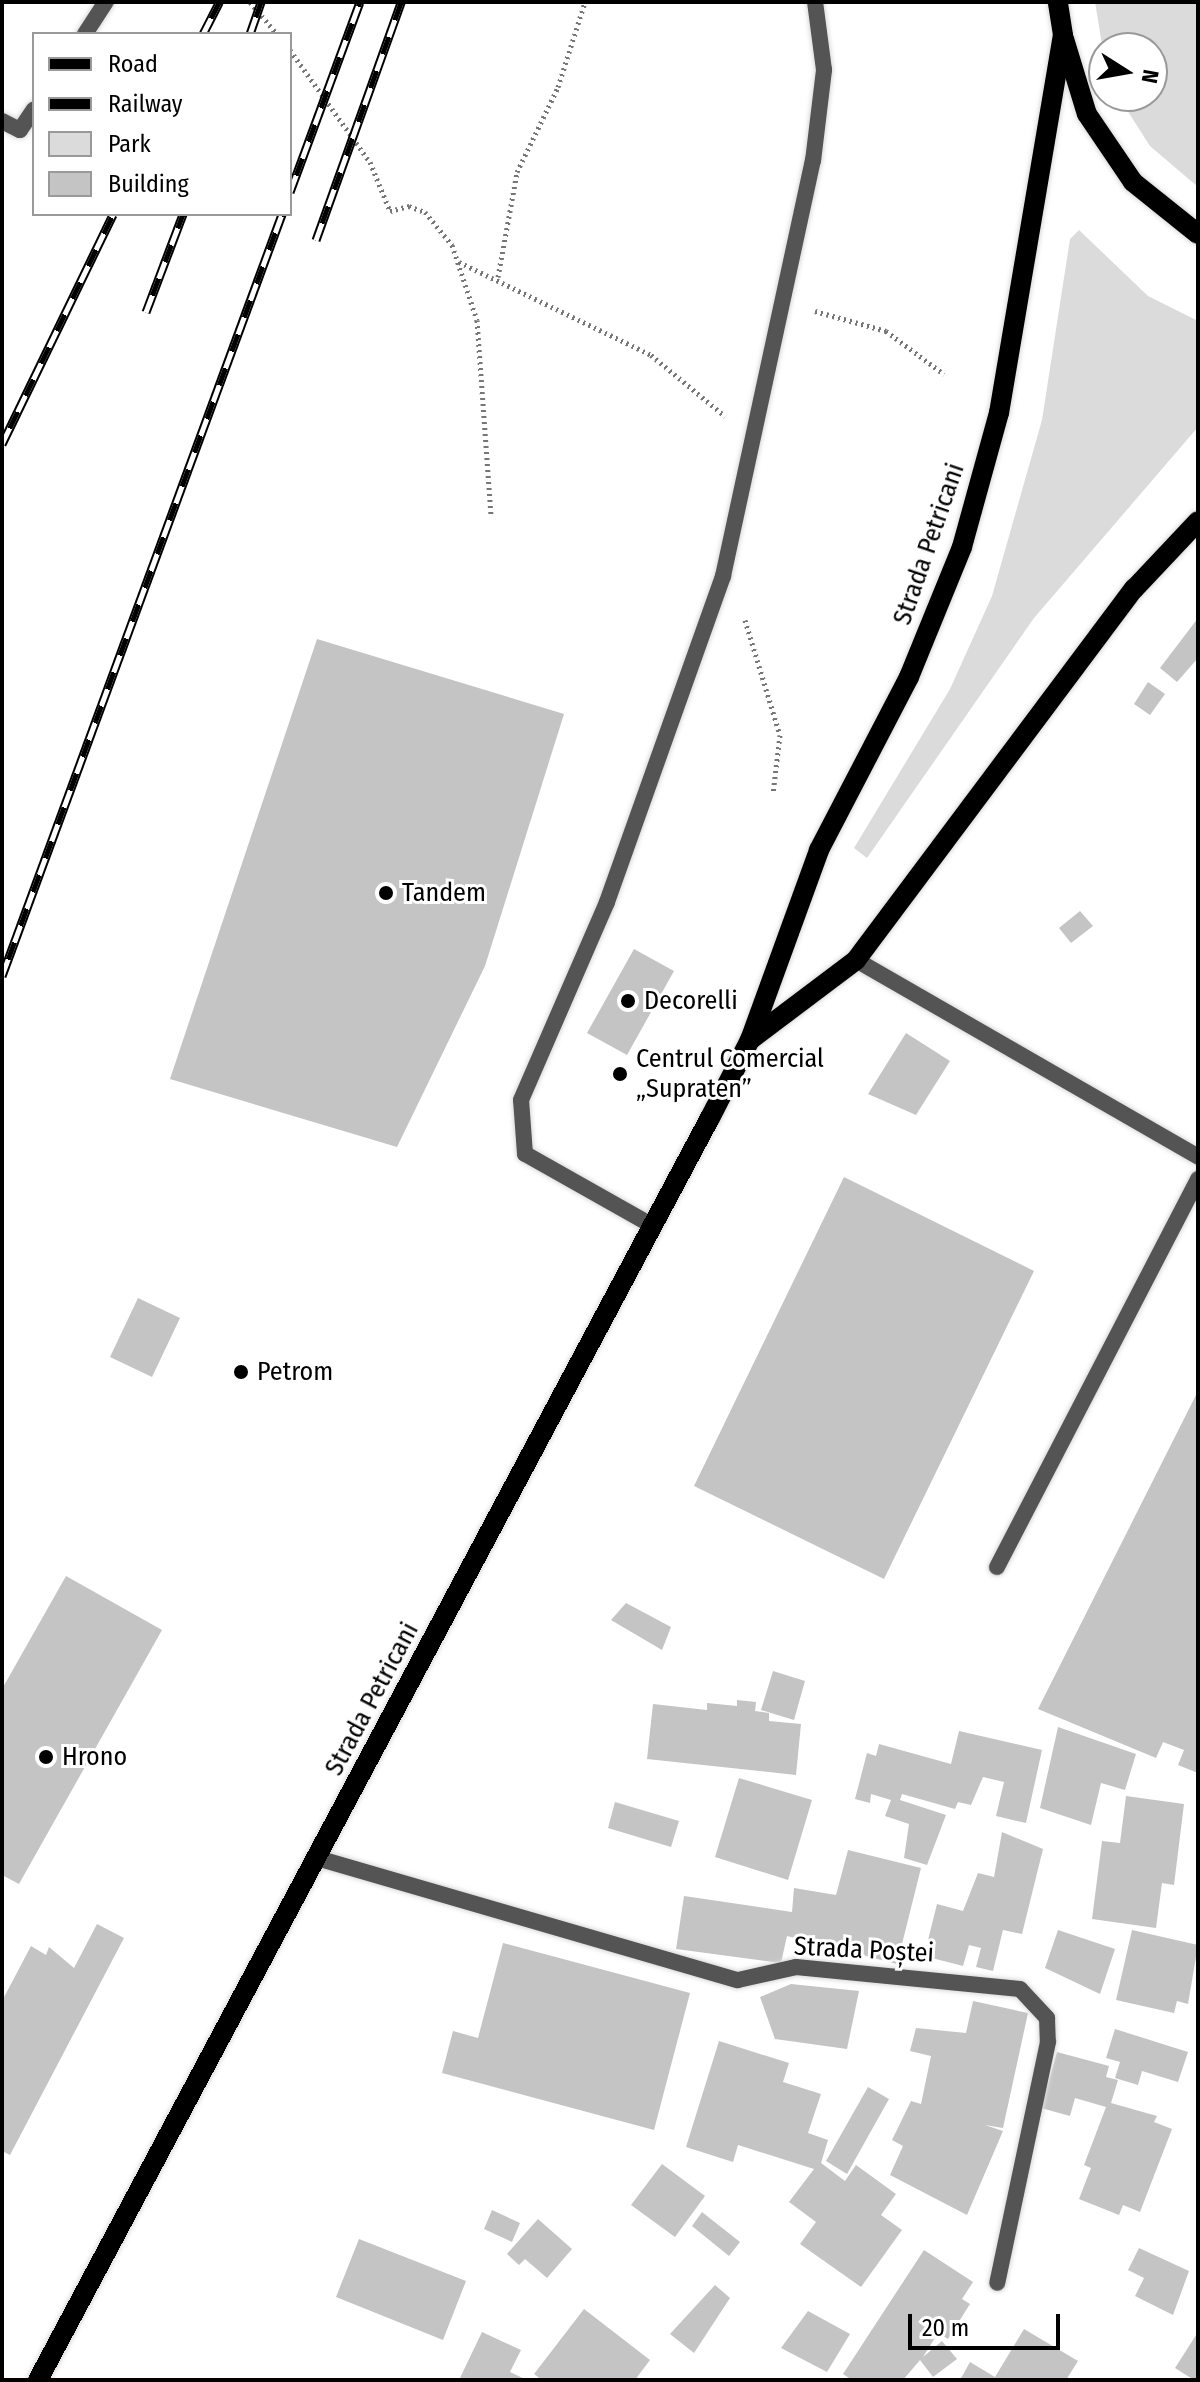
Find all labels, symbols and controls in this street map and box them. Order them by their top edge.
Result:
legend [32,32,292,216]
north arrow [1088,32,1168,112]
text: Road [108,50,158,78]
text: N [1136,67,1165,85]
text: Railway [108,90,183,118]
text: Park [108,130,151,158]
text: Building [108,170,189,198]
street label: Strada Petricani [887,459,971,629]
place label: Tandem [402,877,486,909]
marker: Tandem [377,884,395,902]
place label: Decorelli [644,985,738,1017]
marker: Decorelli [619,992,637,1010]
place label: Centrul Comercial „Supraten” [636,1043,824,1104]
marker: Centrul Comercial „Supraten” [611,1065,629,1083]
place label: Petrom [257,1356,333,1388]
marker: Petrom [232,1363,250,1381]
street label: Strada Petricani [319,1617,425,1781]
place label: Hrono [62,1741,127,1773]
marker: Hrono [37,1748,55,1766]
street label: Strada Poștei [793,1931,935,1969]
scale bar [912,2298,1064,2348]
text: 20 m [922,2314,969,2342]

